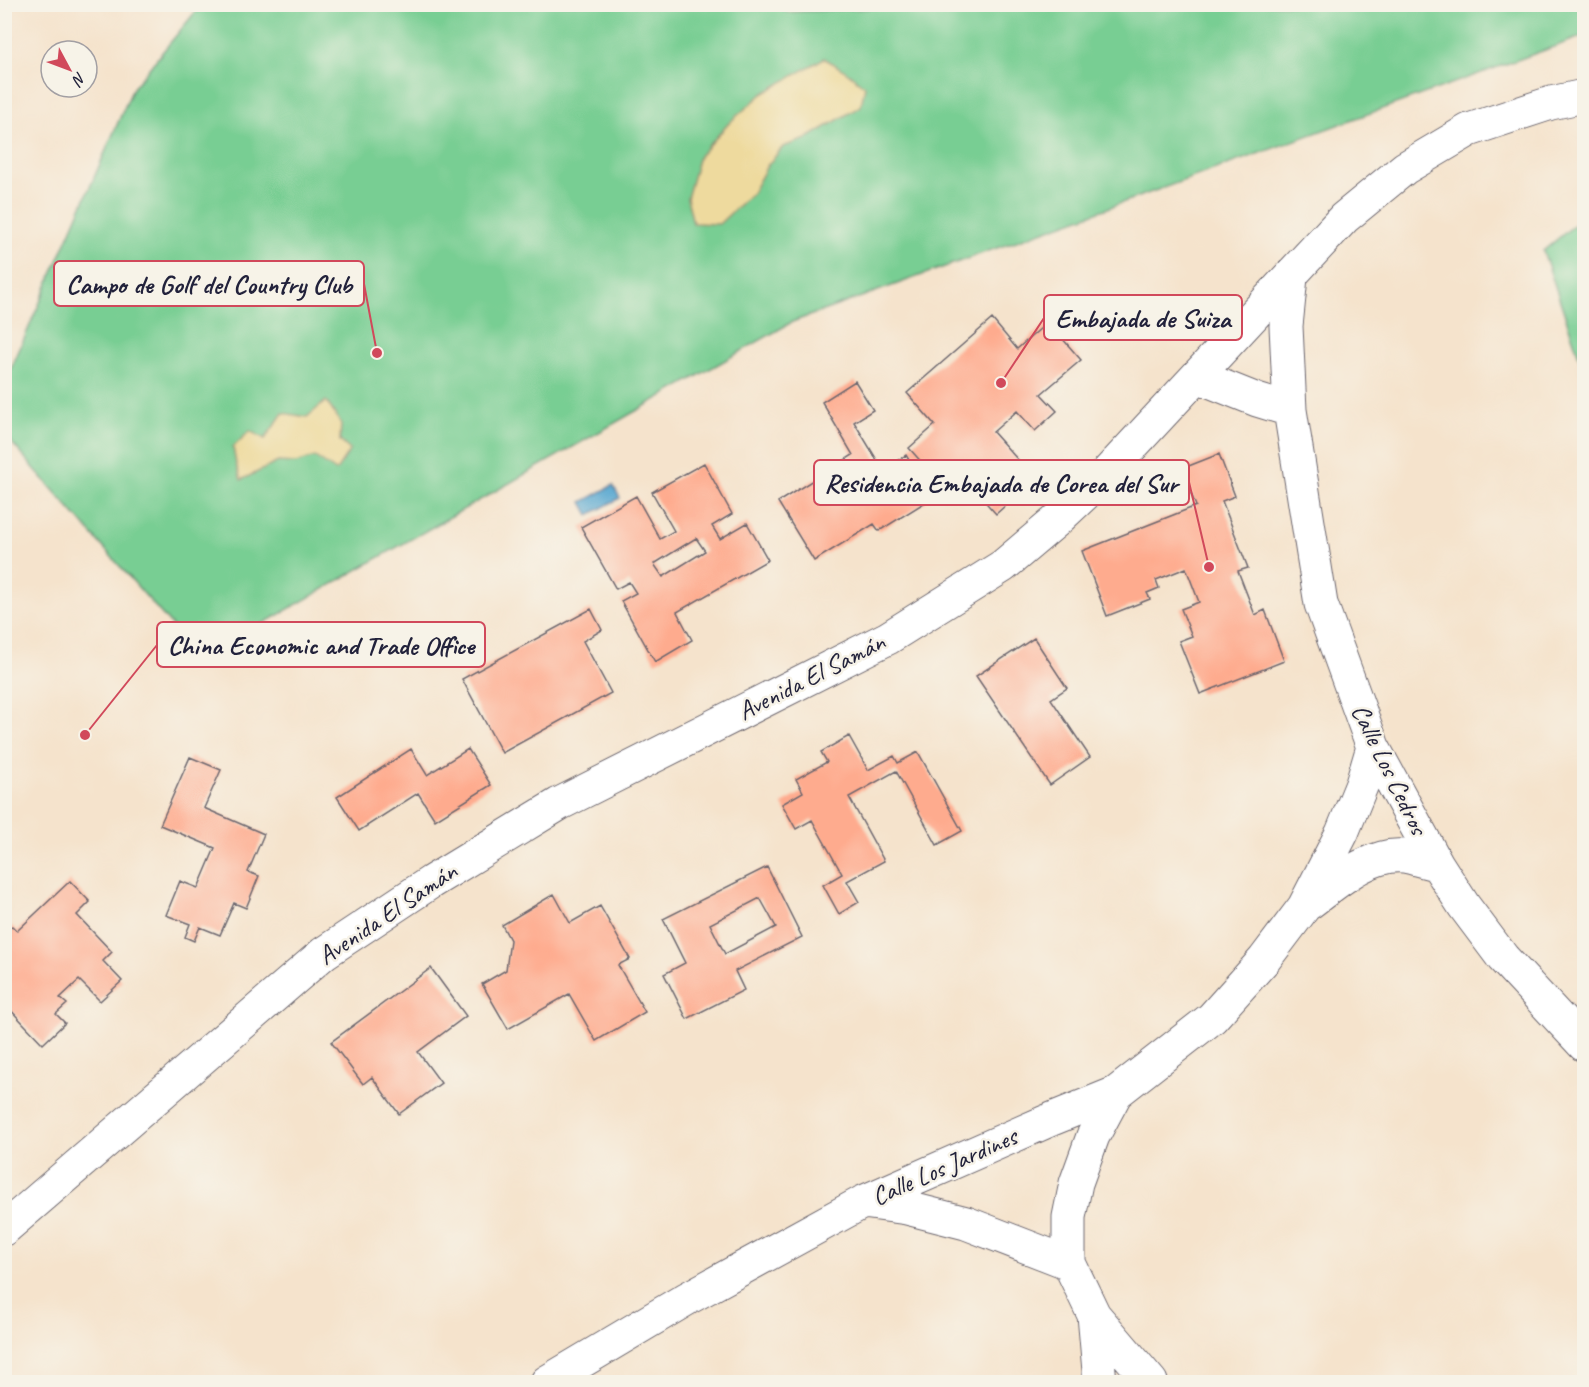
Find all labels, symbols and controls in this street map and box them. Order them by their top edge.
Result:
north arrow [39,39,99,99]
text: N [67,68,90,91]
callout: Campo de Golf del Country Club [54,261,364,306]
text: Campo de Golf del Country Club [66,267,354,301]
callout: Embajada de Suiza [1044,295,1242,340]
text: Embajada de Suiza [1056,301,1232,335]
callout: Residencia Embajada de Corea del Sur [814,460,1189,505]
text: Residencia Embajada de Corea del Sur [824,466,1181,500]
callout: China Economic and Trade Office [157,622,485,667]
street label: Avenida El Samán [732,625,892,728]
text: China Economic and Trade Office [168,628,476,662]
street label: Calle Los Cedros [1344,699,1436,842]
street label: Avenida El Samán [311,854,464,972]
street label: Calle Los Jardines [867,1119,1024,1213]

